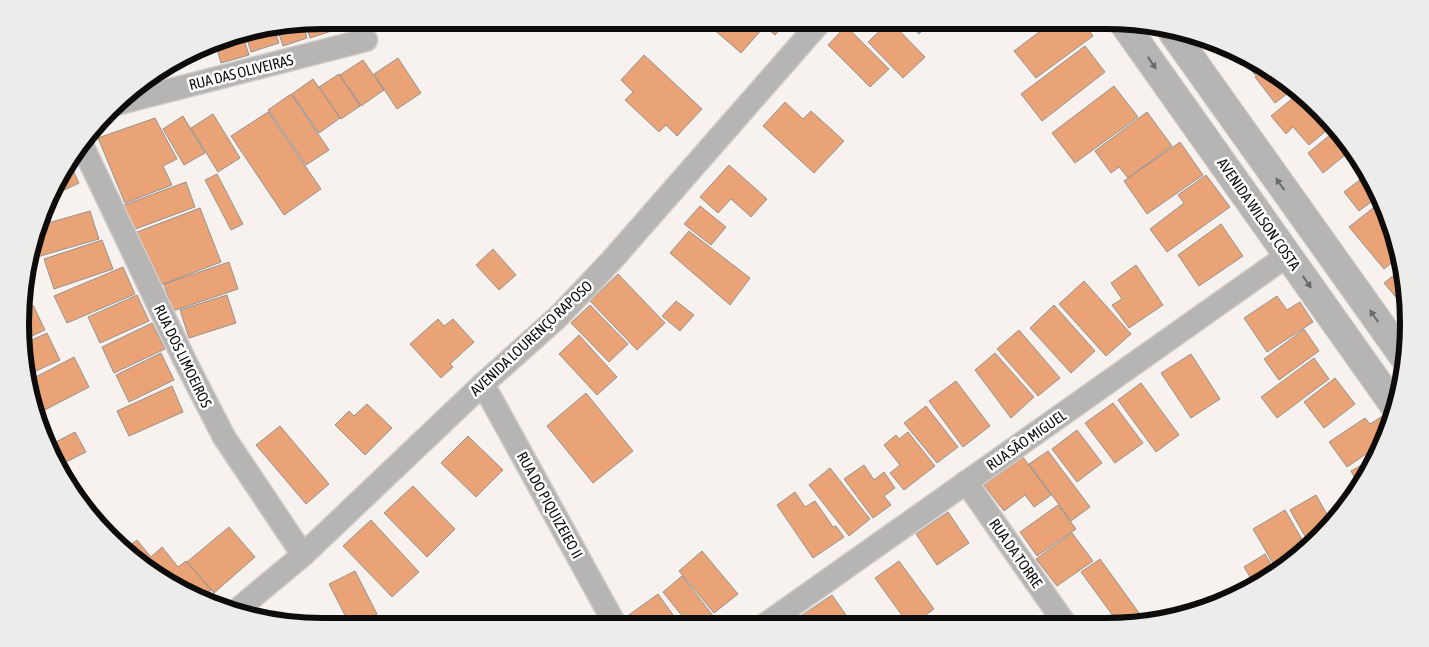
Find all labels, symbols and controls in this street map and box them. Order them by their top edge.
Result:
street label: RUA DAS OLIVEIRAS [187,51,295,93]
one-way arrow [1147,57,1157,70]
street label: AVENIDA WILSON COSTA [1214,155,1304,274]
one-way arrow [1275,177,1285,191]
one-way arrow [1302,275,1312,289]
street label: AVENIDA LOURENÇO RAPOSO [467,277,596,399]
street label: RUA DOS LIMOEIROS [151,302,215,410]
one-way arrow [1369,309,1379,323]
street label: RUA SÃO MIGUEL [983,406,1069,474]
street label: RUA DO PIQUIZEIEO II [514,449,586,561]
street label: RUA DA TORRE [986,515,1046,591]

